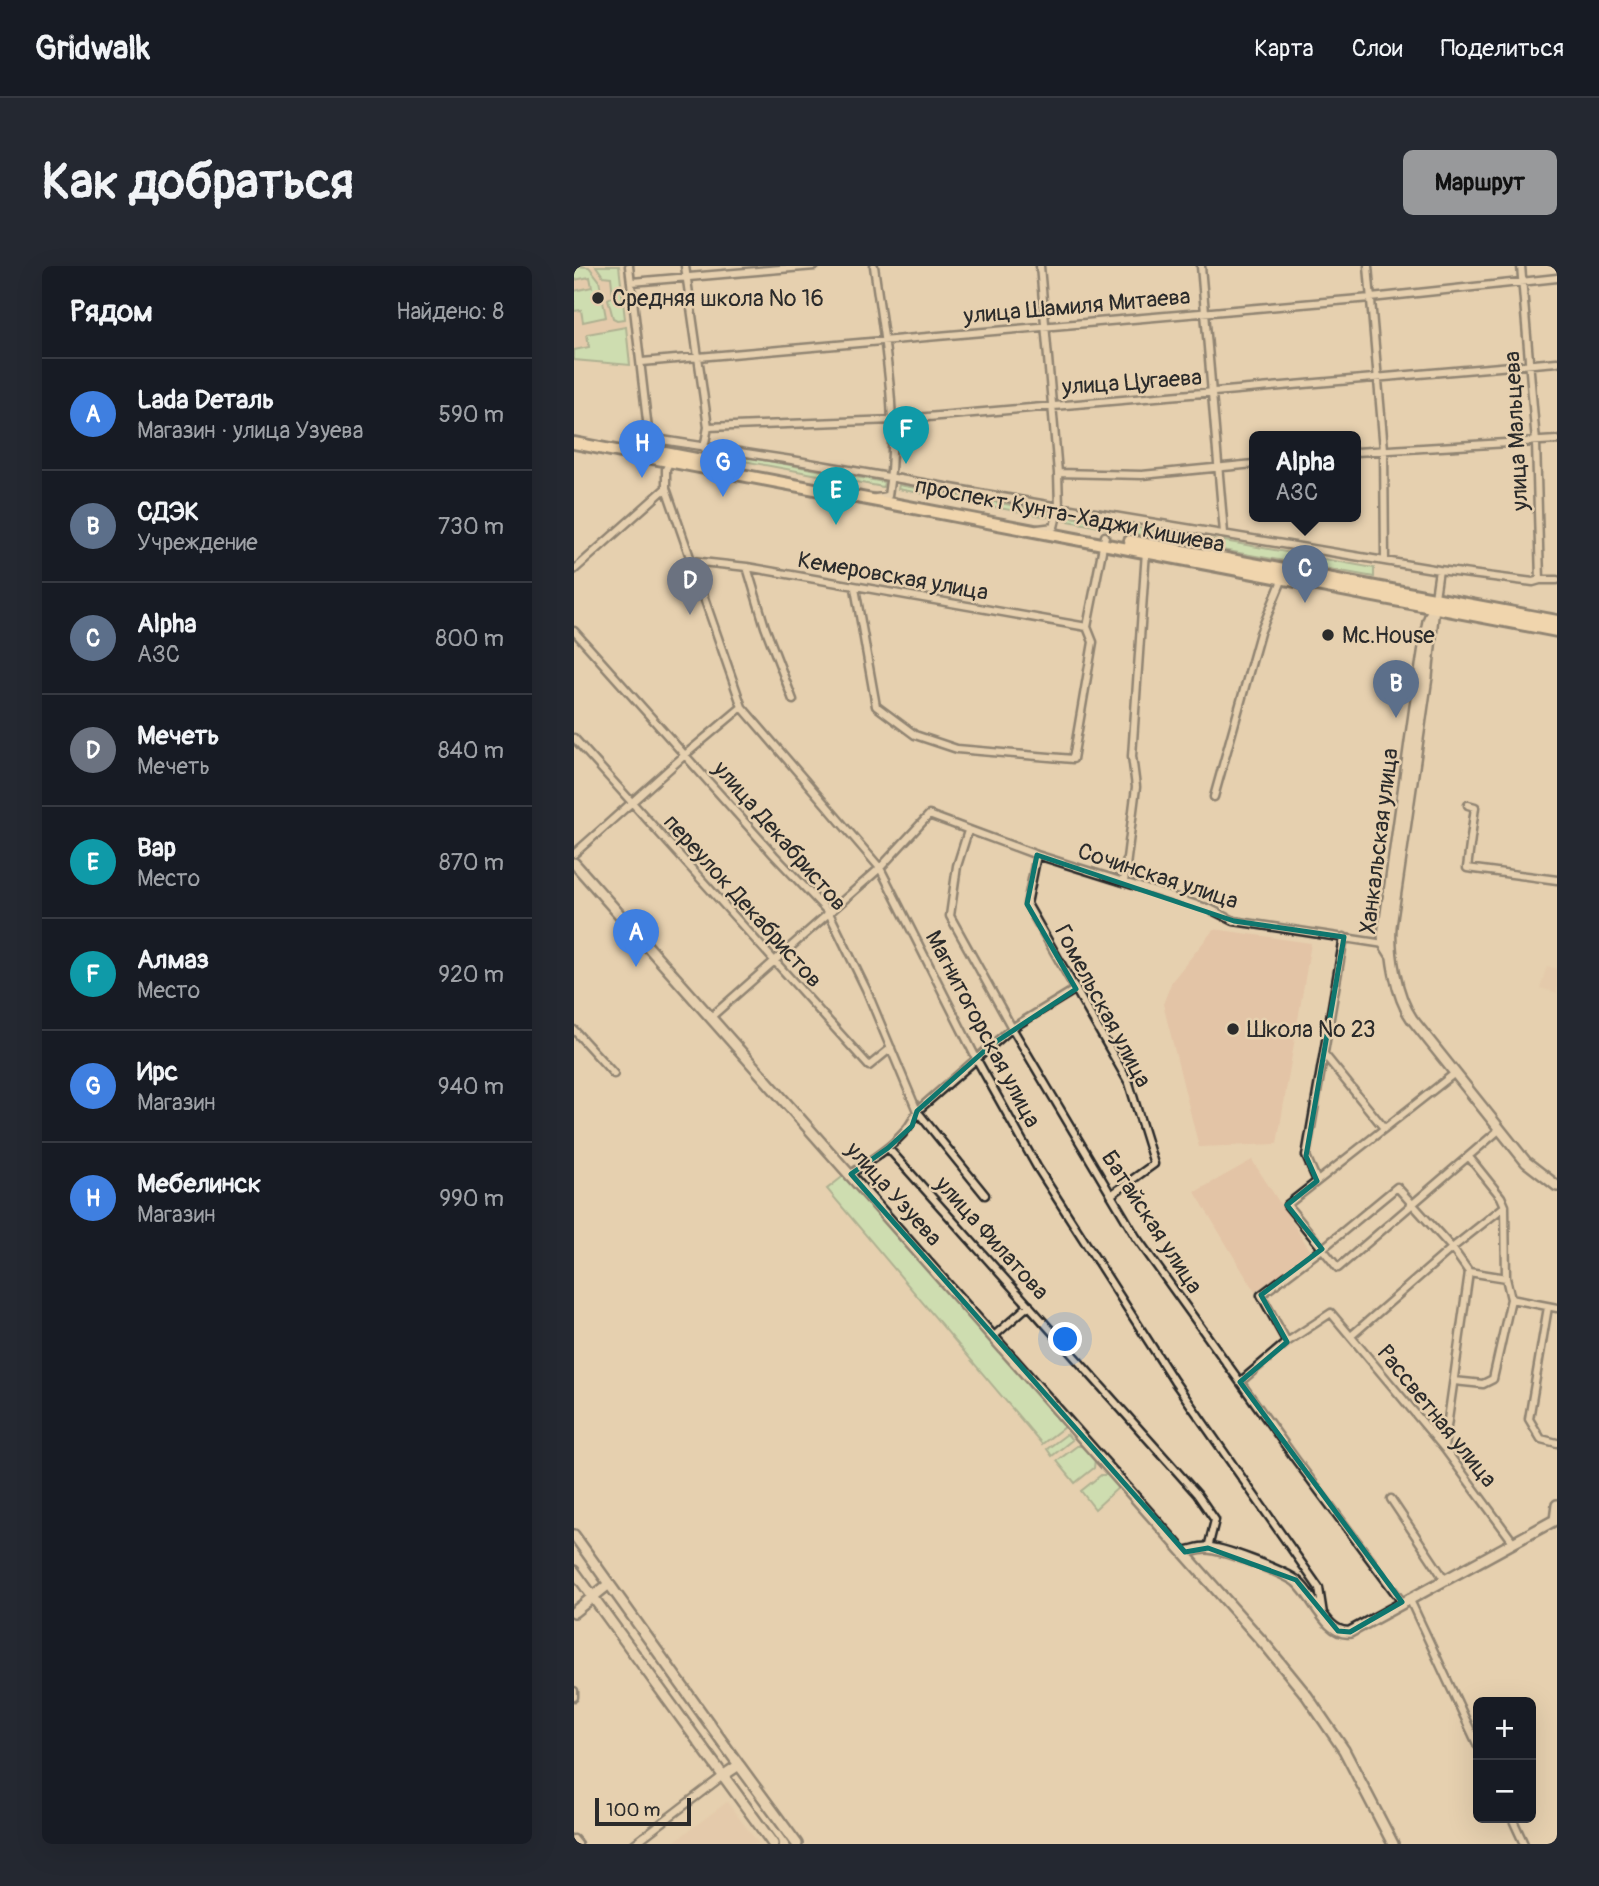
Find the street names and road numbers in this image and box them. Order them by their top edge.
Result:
street label: улица Шамиля Митаева [961,282,1192,330]
street label: улица Мальцева [1497,350,1535,513]
street label: улица Цугаева [1060,363,1203,401]
street label: проспект Кунта-Хаджи Кишиева [913,471,1227,559]
street label: Кемеровская улица [795,545,991,607]
street label: Ханкальская улица [1353,746,1405,936]
street label: улица Декабристов [706,754,853,917]
street label: переулок Декабристов [657,808,829,994]
street label: Сочинская улица [1074,836,1242,916]
street label: Гомельская улица [1048,920,1158,1092]
street label: Магнитогорская улица [919,925,1047,1133]
street label: улица Узуева [839,1135,948,1252]
street label: Батайская улица [1095,1145,1209,1299]
street label: улица Филатова [928,1169,1055,1306]
street label: Рассветная улица [1371,1339,1503,1493]

